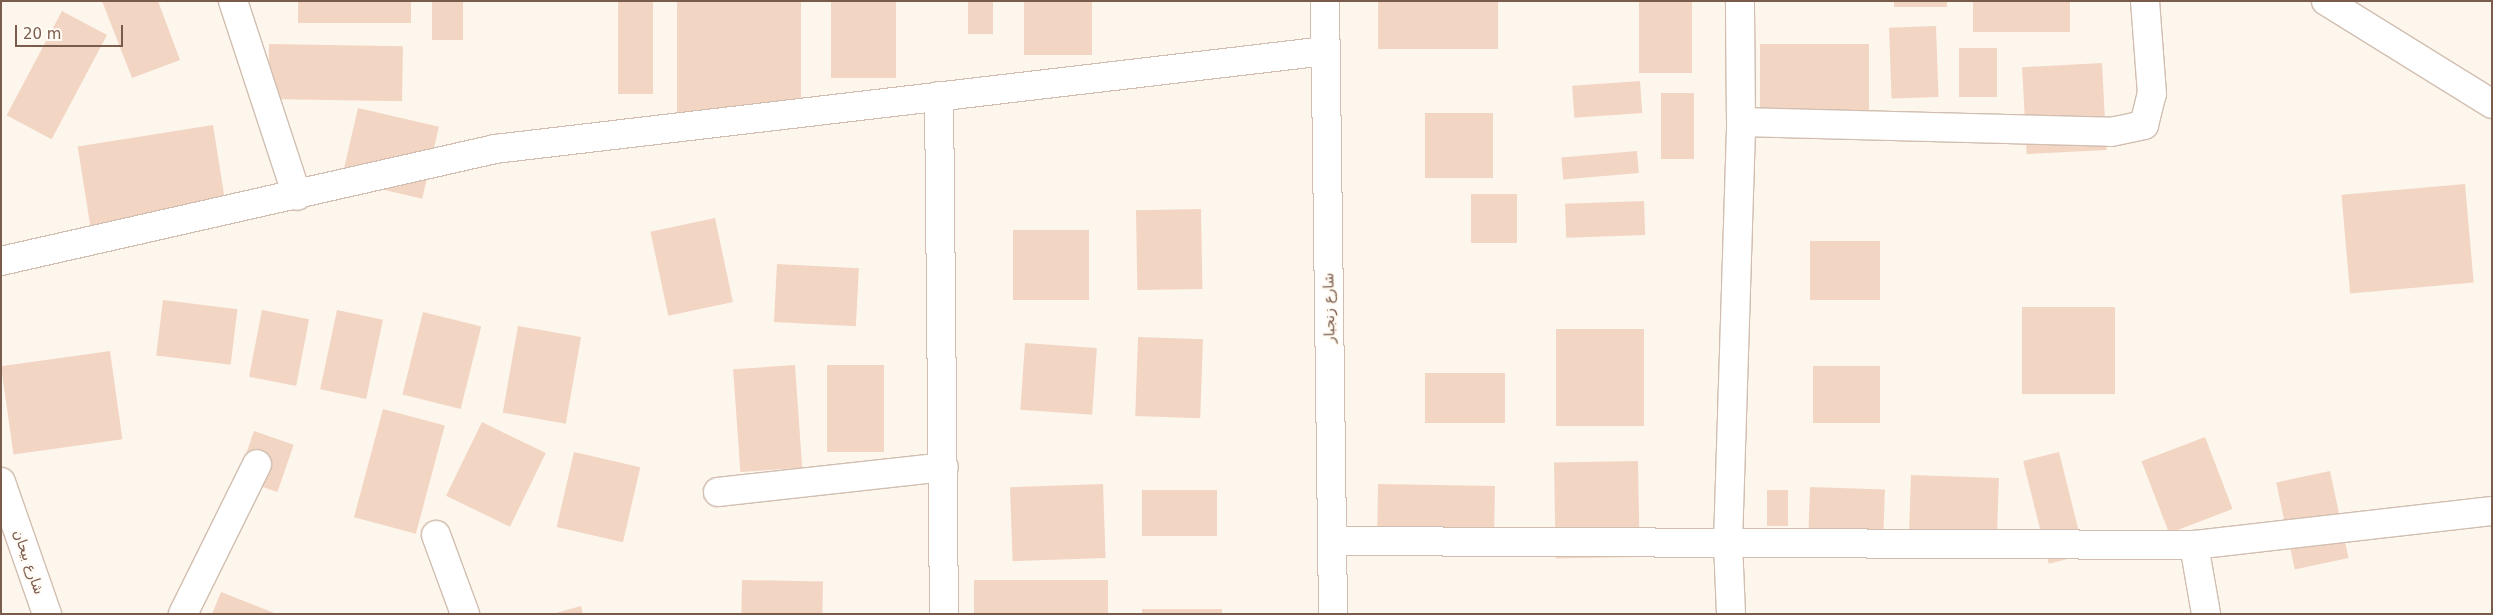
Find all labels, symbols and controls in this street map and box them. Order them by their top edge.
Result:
scale bar [18,15,125,47]
text: 20 m [23,25,61,43]
street label: شارع زنجبار [1320,273,1338,343]
street label: شارع بيحان [10,527,48,597]

